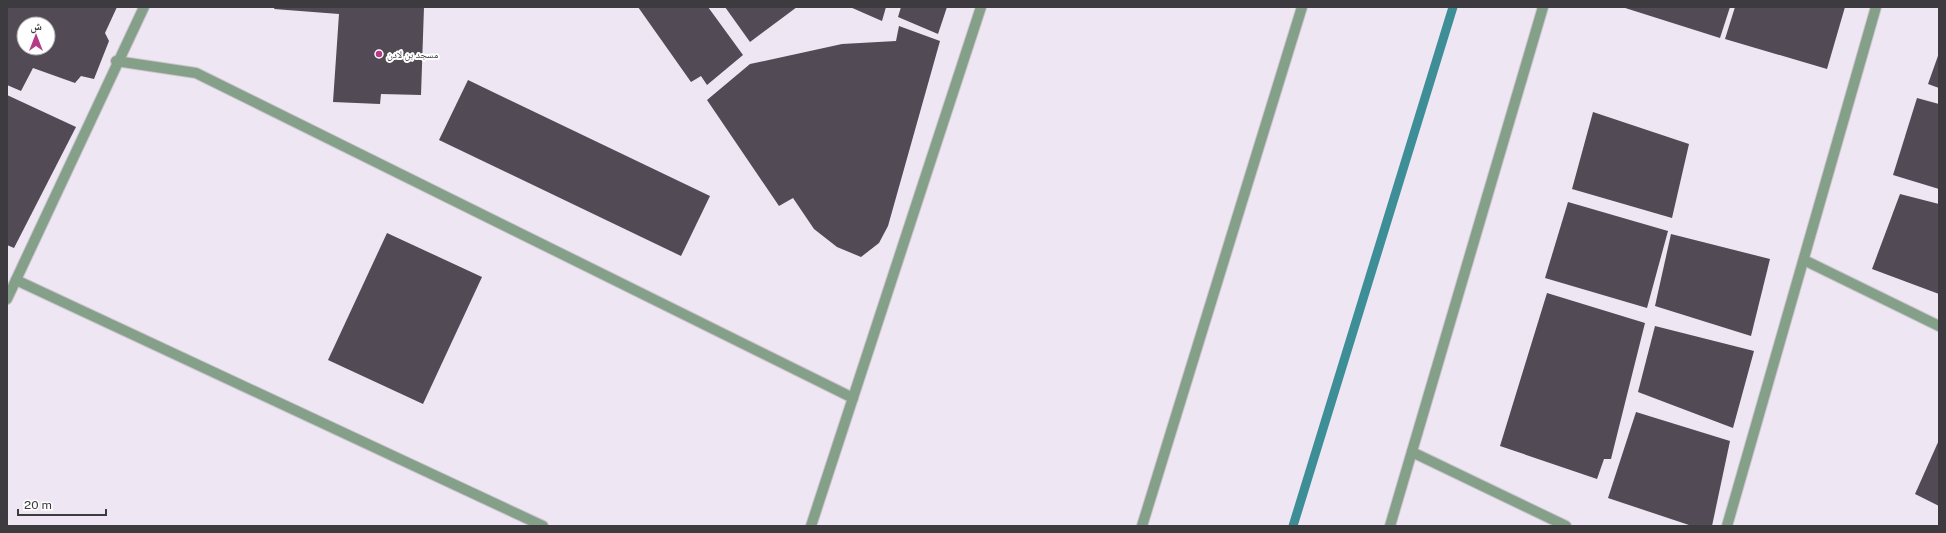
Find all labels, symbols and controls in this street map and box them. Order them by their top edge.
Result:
north arrow [16,16,56,56]
text: ش [30,20,42,34]
place label: مسجد بن لادن [387,48,439,61]
marker: مسجد بن لادن [374,49,384,59]
scale bar [18,491,106,517]
text: 20 m [24,498,52,512]

